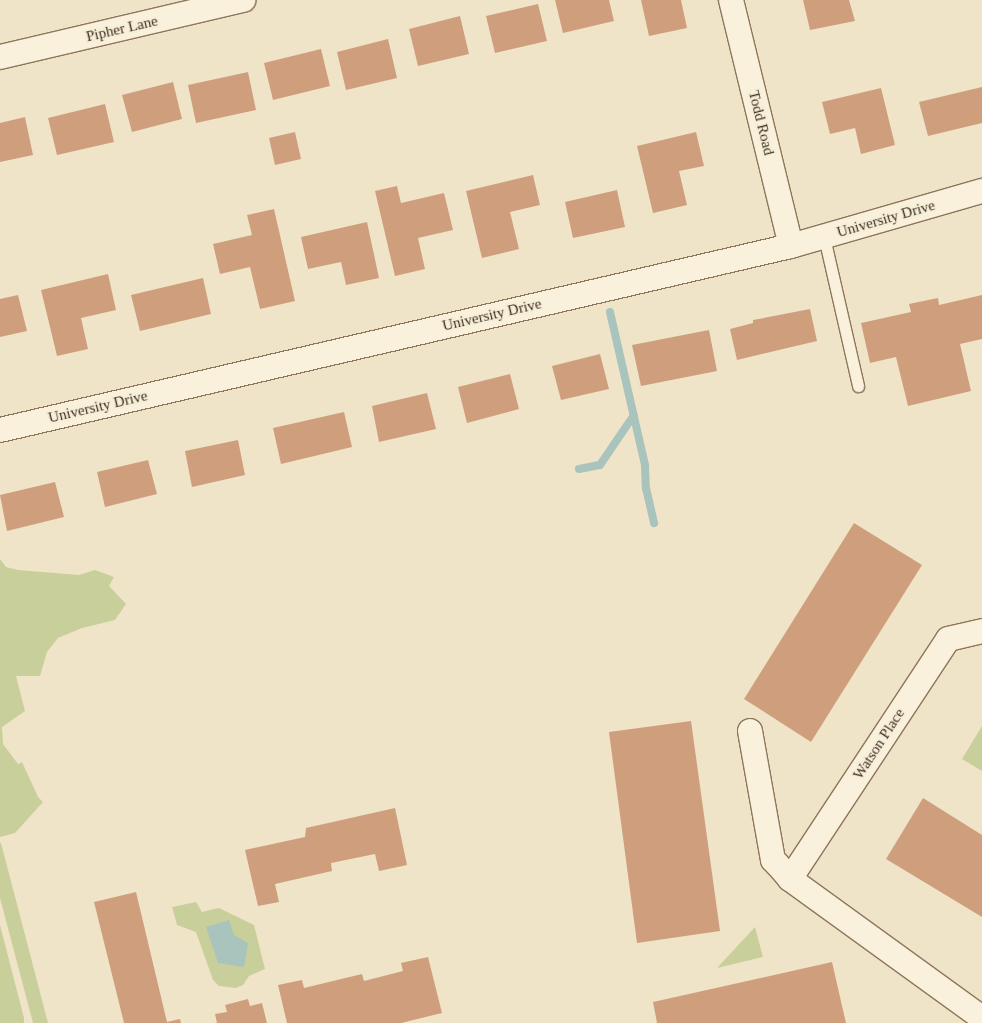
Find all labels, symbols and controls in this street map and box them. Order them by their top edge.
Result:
street label: Pipher Lane [84,12,160,46]
street label: Todd Road [744,89,778,157]
street label: University Drive [835,196,937,242]
street label: University Drive [441,295,543,335]
street label: University Drive [47,387,149,427]
street label: Watson Place [849,705,909,783]

